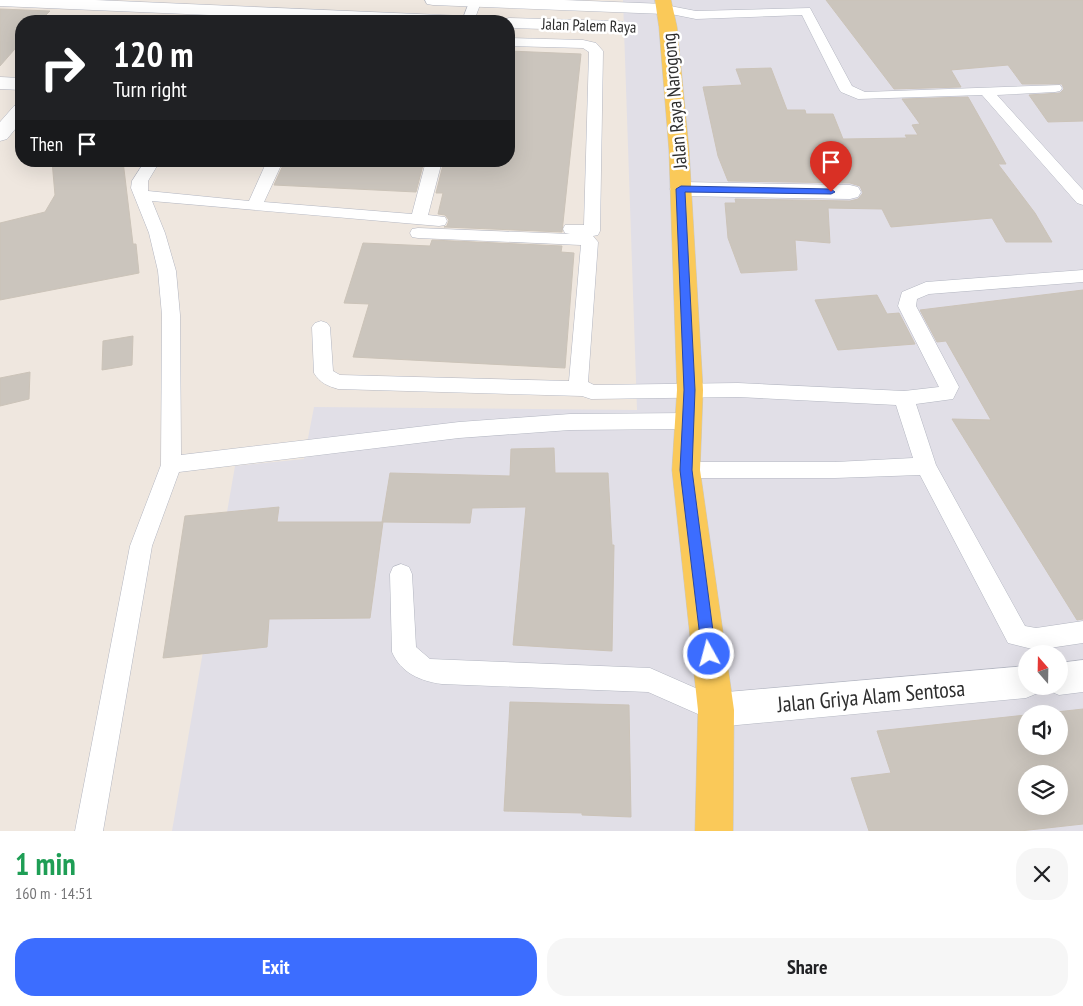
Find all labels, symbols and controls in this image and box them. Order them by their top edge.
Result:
street label: Jalan Palem Raya [540,13,637,37]
text: 120 m [113,31,194,77]
street label: Jalan Raya Narogong [656,32,692,171]
icon: right [30,35,95,100]
text: Turn right [113,75,187,103]
icon: arrive [73,130,101,158]
text: Then [30,132,63,156]
pin [810,141,852,192]
icon: arrive [817,148,845,176]
position arrow [682,627,734,679]
north arrow [1018,645,1068,695]
map controls [1018,645,1068,815]
street label: Jalan Griya Alam Sentosa [775,674,966,718]
button: sound [1018,705,1068,755]
button: layers [1018,765,1068,815]
text: 1 min [15,844,76,883]
button: close [1016,848,1068,900]
text: 160 m · 14:51 [15,883,93,903]
button: Exit [15,938,537,996]
button: Share [547,938,1068,996]

